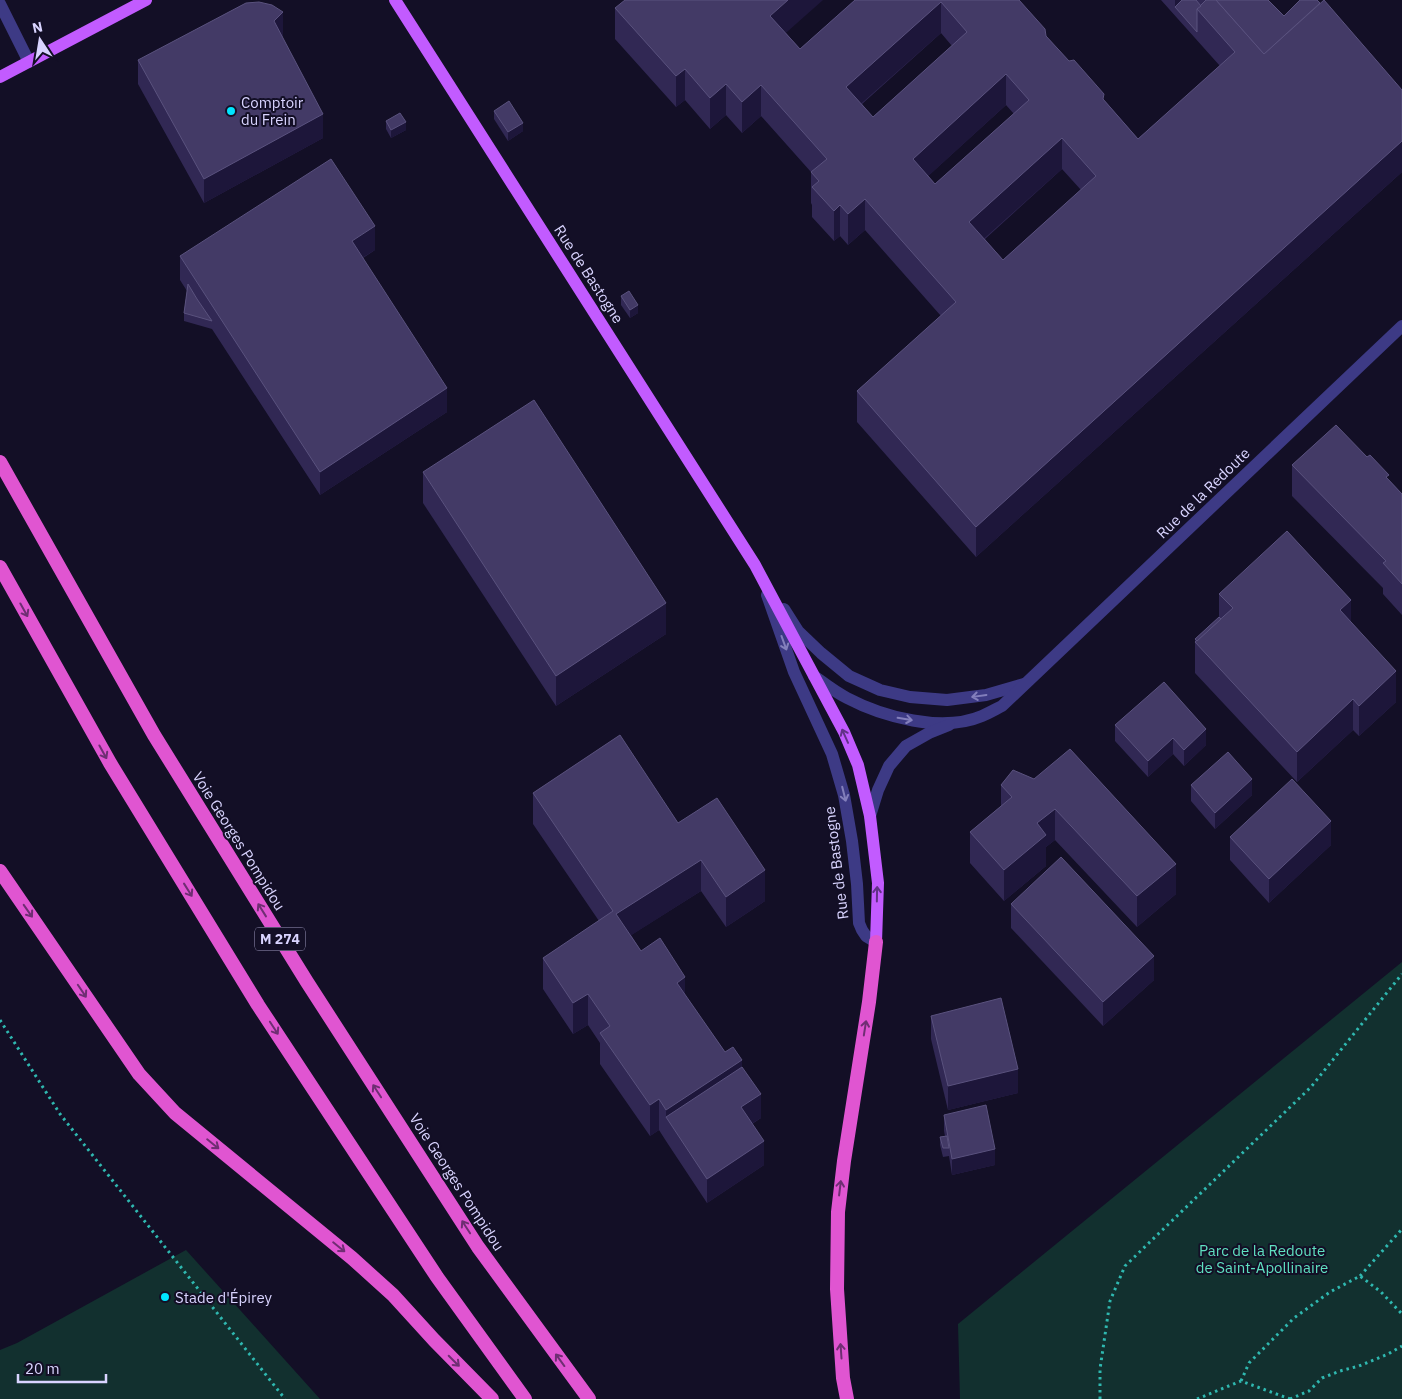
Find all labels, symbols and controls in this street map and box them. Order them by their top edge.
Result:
north arrow [15,15,65,65]
text: N [30,17,44,37]
place label: Comptoir du Frein [241,93,304,129]
marker: Comptoir du Frein [225,105,237,117]
street label: Rue de Bastogne [550,221,628,327]
street label: Rue de la Redoute [1152,444,1254,542]
one-way arrow [19,602,29,617]
one-way arrow [780,635,789,651]
one-way arrow [972,691,988,701]
one-way arrow [897,714,913,724]
one-way arrow [840,728,850,743]
one-way arrow [99,744,109,758]
street label: Voie Georges Pompidou [189,768,289,914]
one-way arrow [840,786,849,802]
street label: Rue de Bastogne [820,805,852,921]
one-way arrow [183,883,193,897]
one-way arrow [872,886,882,902]
one-way arrow [257,903,267,917]
one-way arrow [23,904,33,918]
road number: M 274 [255,928,305,951]
one-way arrow [77,984,88,998]
one-way arrow [860,1020,870,1036]
one-way arrow [269,1021,279,1035]
one-way arrow [372,1084,383,1098]
street label: Voie Georges Pompidou [405,1110,509,1254]
one-way arrow [206,1139,219,1150]
one-way arrow [835,1181,845,1197]
one-way arrow [460,1221,470,1235]
one-way arrow [332,1241,345,1252]
park label: Parc de la Redoute de Saint-Apollinaire [1196,1241,1328,1277]
place label: Stade d'Épirey [175,1288,273,1307]
marker: Stade d'Épirey [159,1291,171,1303]
one-way arrow [836,1343,846,1359]
scale bar [18,1352,105,1384]
one-way arrow [555,1353,565,1367]
one-way arrow [448,1354,460,1366]
text: 20 m [25,1359,60,1378]

